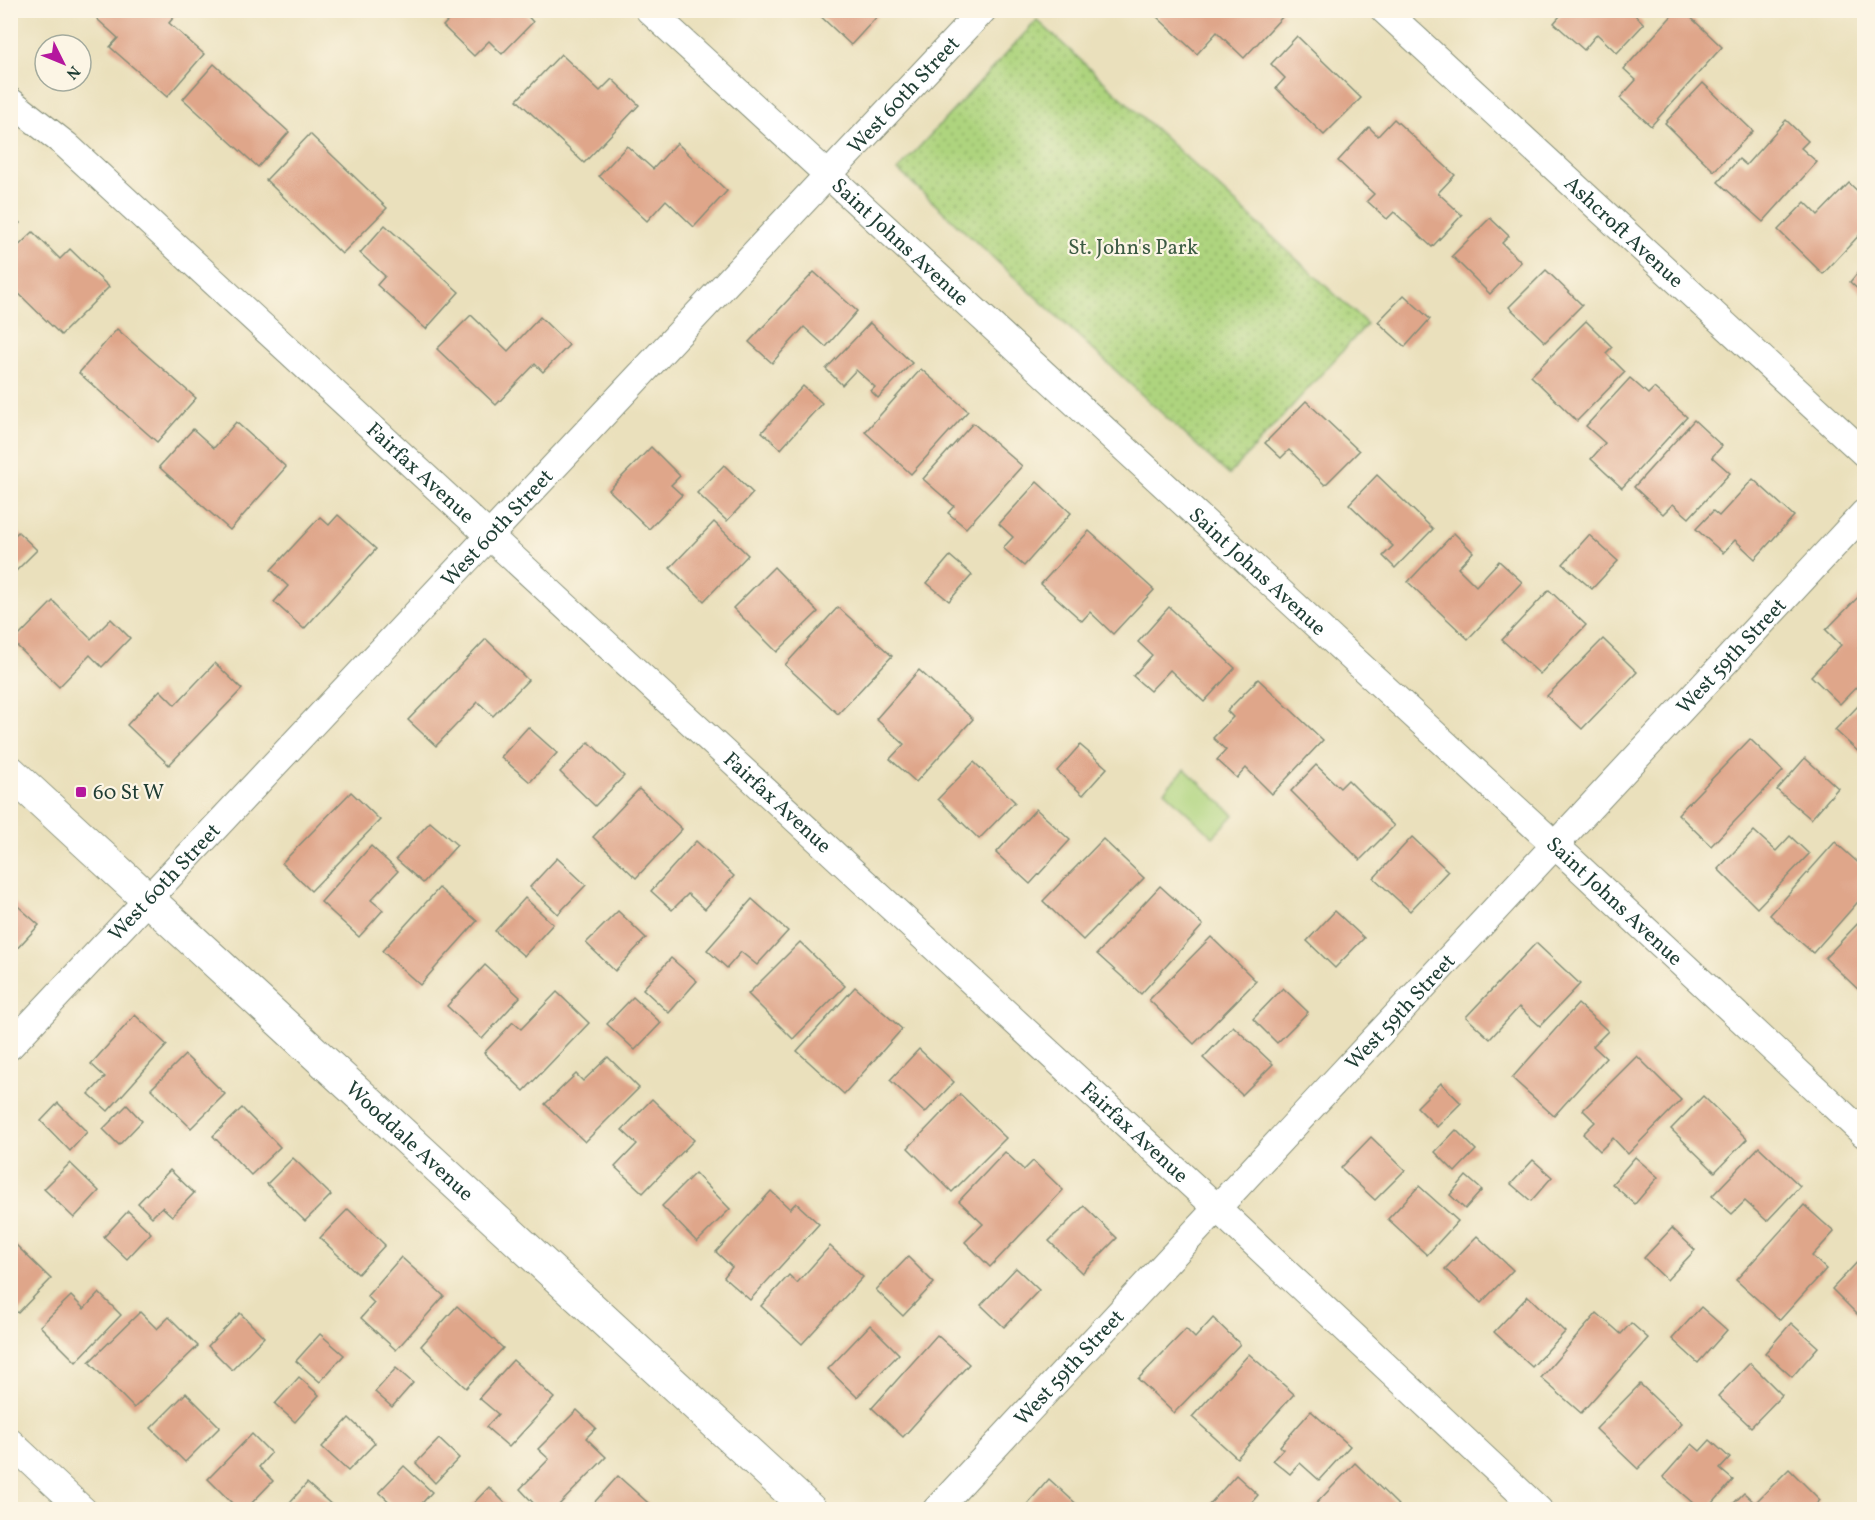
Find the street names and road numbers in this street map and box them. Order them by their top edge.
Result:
street label: West 60th Street [842,30,967,161]
street label: Ashcroft Avenue [1557,170,1689,295]
street label: Saint Johns Avenue [824,172,975,314]
street label: Fairfax Avenue [359,416,480,531]
street label: West 60th Street [435,463,561,594]
street label: Saint Johns Avenue [1182,501,1332,643]
street label: West 59th Street [1671,592,1794,721]
street label: Fairfax Avenue [716,746,837,861]
street label: West 60th Street [102,818,228,948]
street label: Saint Johns Avenue [1539,831,1689,973]
street label: West 59th Street [1339,948,1463,1077]
street label: Wooddale Avenue [338,1075,479,1209]
street label: Fairfax Avenue [1073,1076,1194,1191]
street label: West 59th Street [1008,1304,1132,1433]

